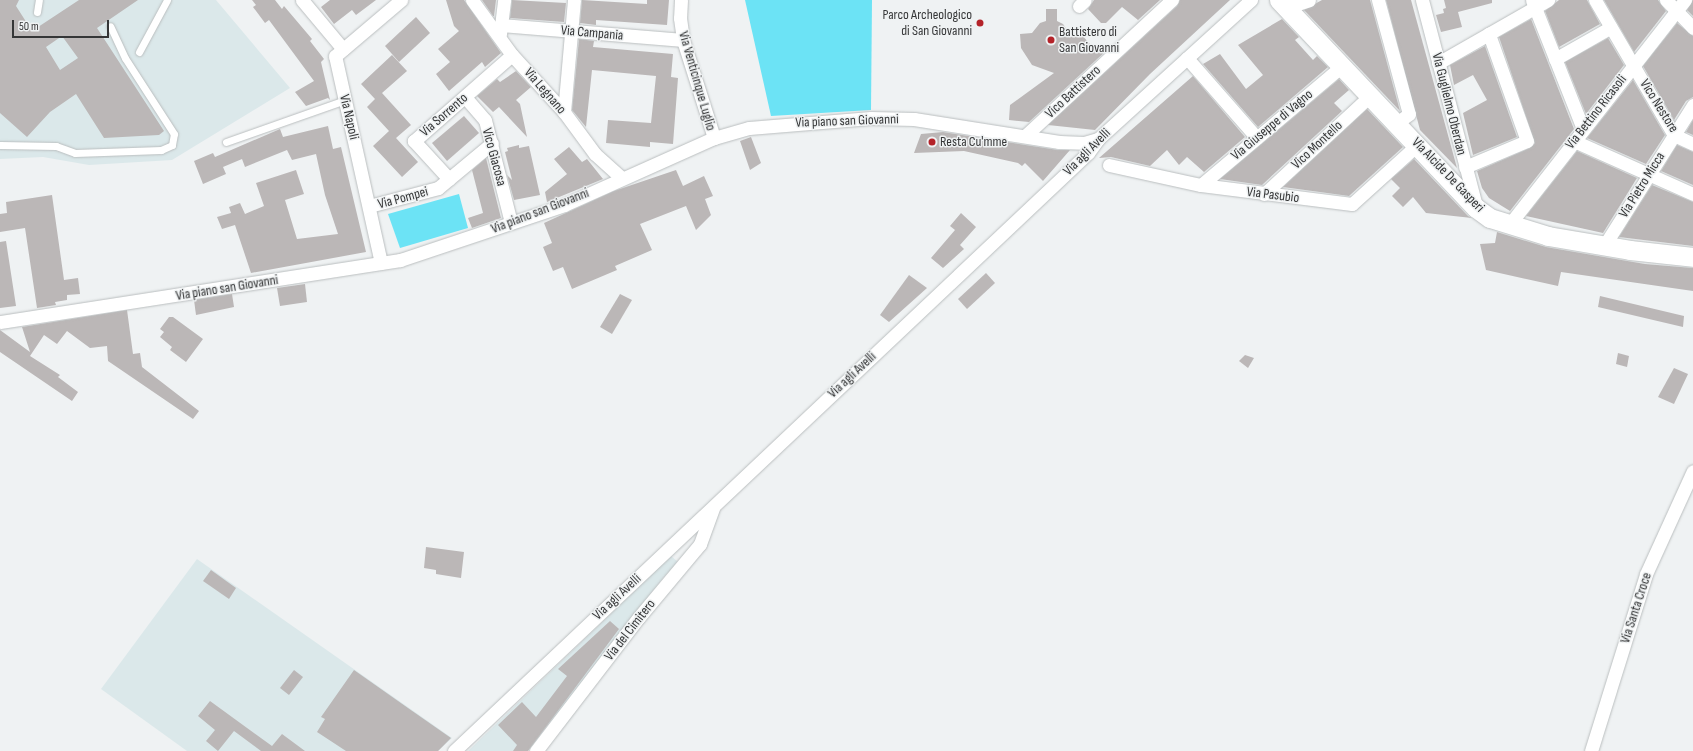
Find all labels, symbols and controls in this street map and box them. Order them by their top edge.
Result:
place label: Parco Archeologico di San Giovanni [883,7,972,40]
scale bar [14,12,111,38]
marker: Parco Archeologico di San Giovanni [975,18,985,28]
text: 50 m [19,19,39,34]
street label: Via Campania [560,22,624,44]
place label: Battistero di San Giovanni [1059,24,1119,56]
street label: Via Venticinque Luglio [675,29,719,133]
marker: Battistero di San Giovanni [1046,35,1056,45]
street label: Via Guglielmo Oberdan [1428,51,1470,157]
street label: Vico Battistero [1042,62,1104,122]
street label: Via Legnano [520,64,570,118]
street label: Via Bettino Ricasoli [1562,71,1630,153]
street label: Vico Nestore [1636,76,1682,136]
street label: Via Giuseppe di Vagno [1228,86,1316,164]
street label: Via Sorrento [417,90,471,140]
street label: Via Napoli [336,93,362,141]
street label: Via piano san Giovanni [795,111,899,131]
street label: Vico Montello [1288,117,1346,173]
street label: Via agli Avelli [1060,125,1114,179]
street label: Vico Giacosa [478,126,510,188]
place label: Resta Cu'mme [940,134,1007,150]
street label: Via Alcide De Gasperi [1408,134,1488,216]
marker: Resta Cu'mme [927,137,937,147]
street label: Via Pietro Micca [1615,149,1669,221]
street label: Via Pompei [376,183,430,213]
street label: Via Pasubio [1246,183,1300,207]
street label: Via piano san Giovanni [489,185,591,237]
street label: Via piano san Giovanni [175,272,279,304]
street label: Via agli Avelli [824,348,880,402]
street label: Via agli Avelli [589,570,645,624]
street label: Via Santa Croce [1617,571,1655,645]
street label: Via del Cimitero [601,596,659,664]

